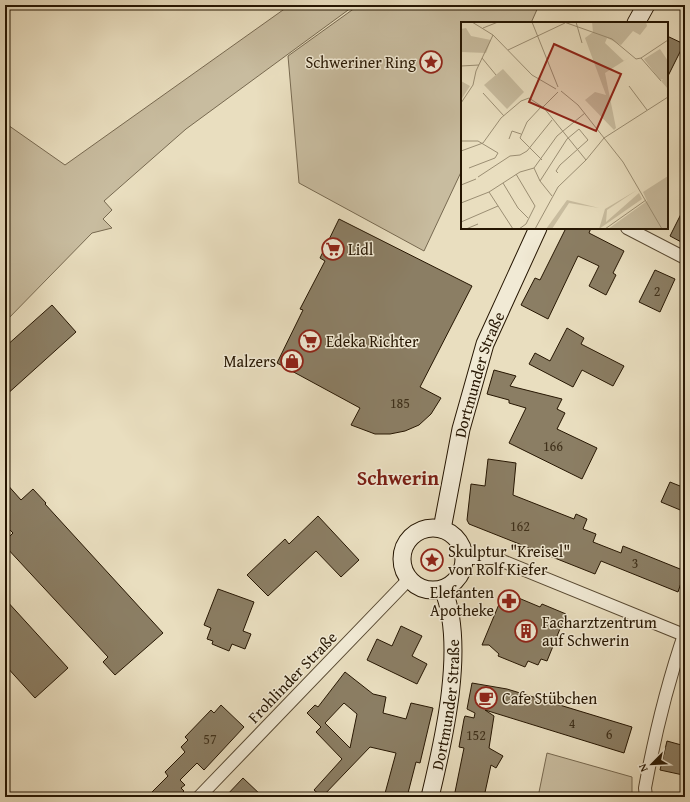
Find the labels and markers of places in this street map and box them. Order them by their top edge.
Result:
place icon: Schweriner Ring [418,49,444,75]
place label: Schweriner Ring [305,50,416,74]
supermarket icon: Lidl [320,236,346,262]
place label: Lidl [348,237,374,261]
supermarket icon: Edeka Richter [297,328,323,354]
place label: Edeka Richter [326,329,419,353]
shop icon: Malzers [279,348,305,374]
place label: Malzers [223,349,276,373]
place label: Skulptur "Kreisel" von Rolf Kiefer [448,539,570,581]
place icon: Skulptur "Kreisel" von Rolf Kiefer [419,547,445,573]
place label: Elefanten Apotheke [430,580,494,622]
pharmacy icon: Elefanten Apotheke [496,588,522,614]
place label: Facharztzentrum auf Schwerin [542,610,657,652]
building icon: Facharztzentrum auf Schwerin [513,618,539,644]
cafe icon: Cafe Stübchen [473,685,499,711]
place label: Cafe Stübchen [502,686,597,710]

